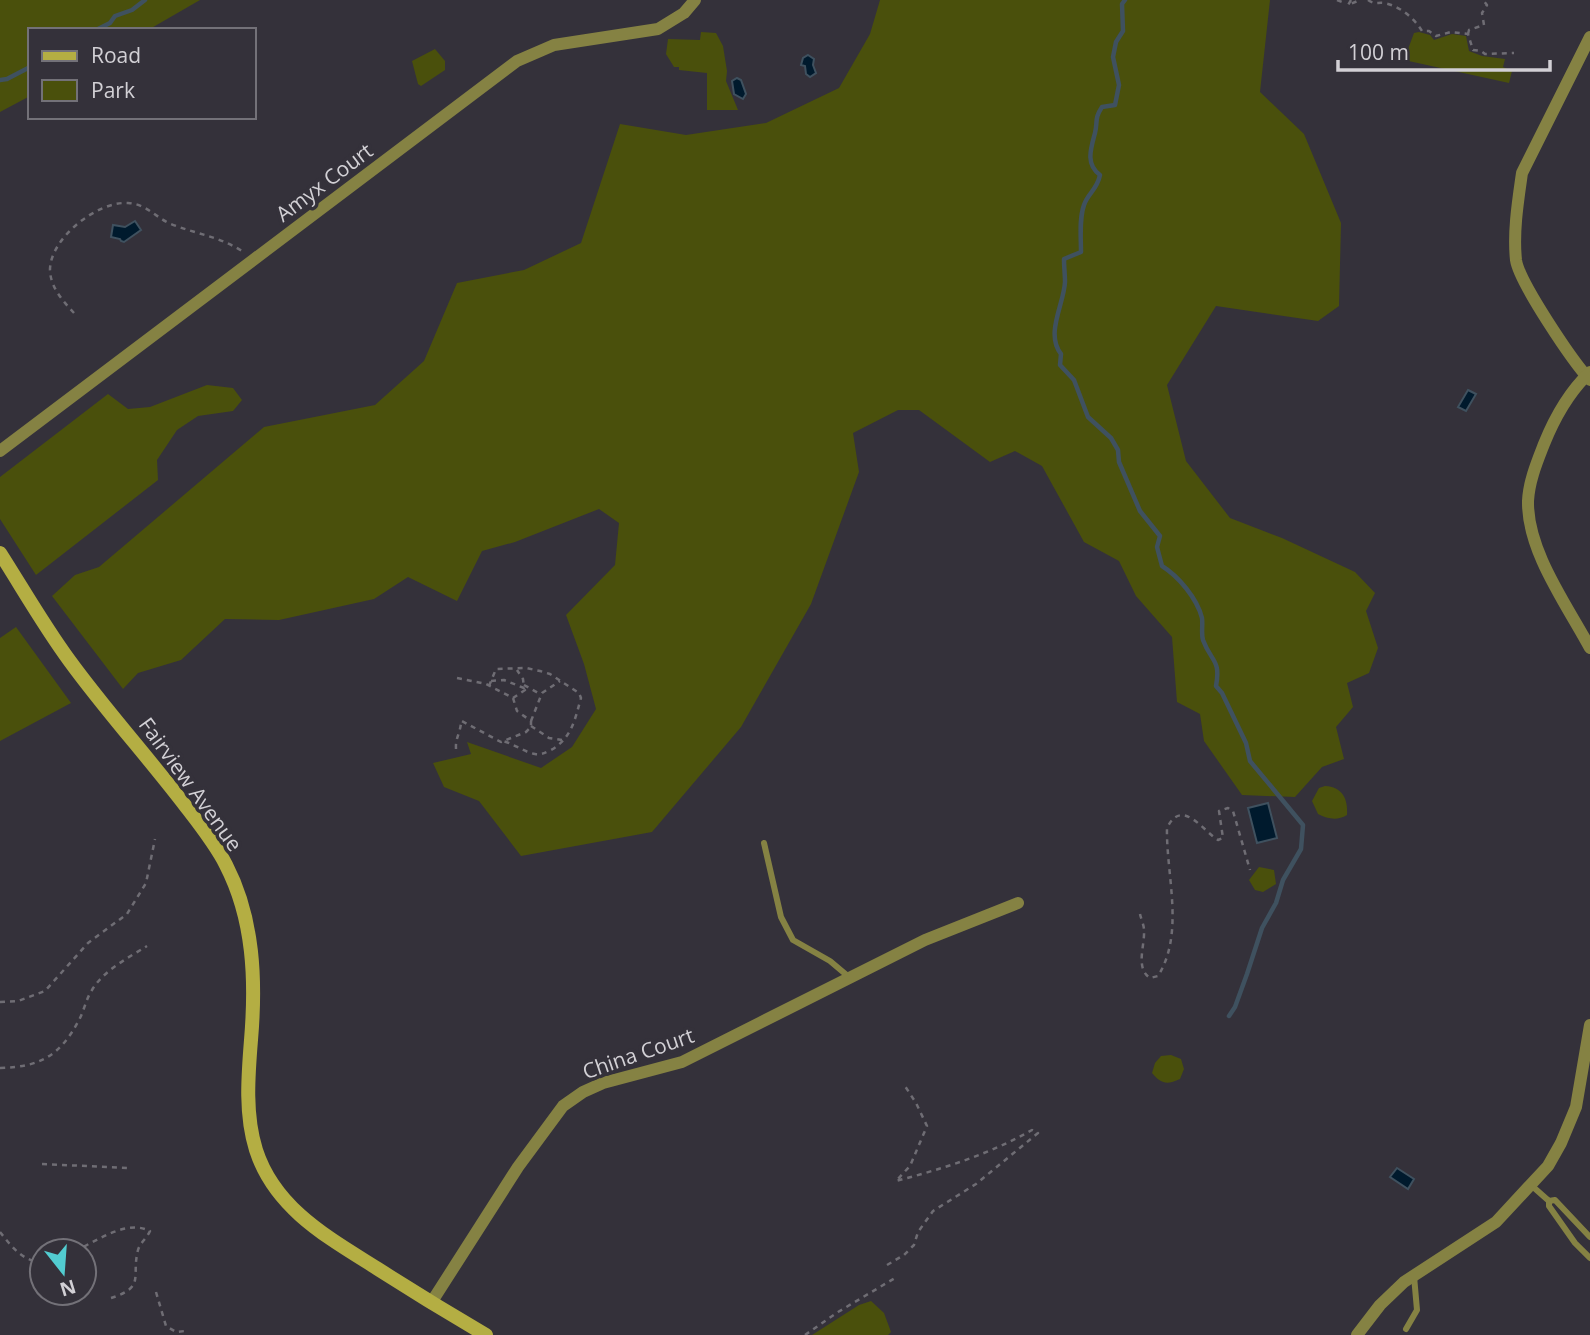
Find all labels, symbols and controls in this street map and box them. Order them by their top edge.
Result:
legend [28,28,256,119]
scale bar [1338,28,1550,72]
text: 100 m [1348,38,1409,66]
text: Road [91,41,141,69]
text: Park [91,76,135,104]
street label: Amyx Court [270,136,378,228]
street label: Fairview Avenue [133,712,249,856]
street label: China Court [578,1021,698,1085]
north arrow [28,1237,98,1307]
text: N [57,1274,79,1303]

